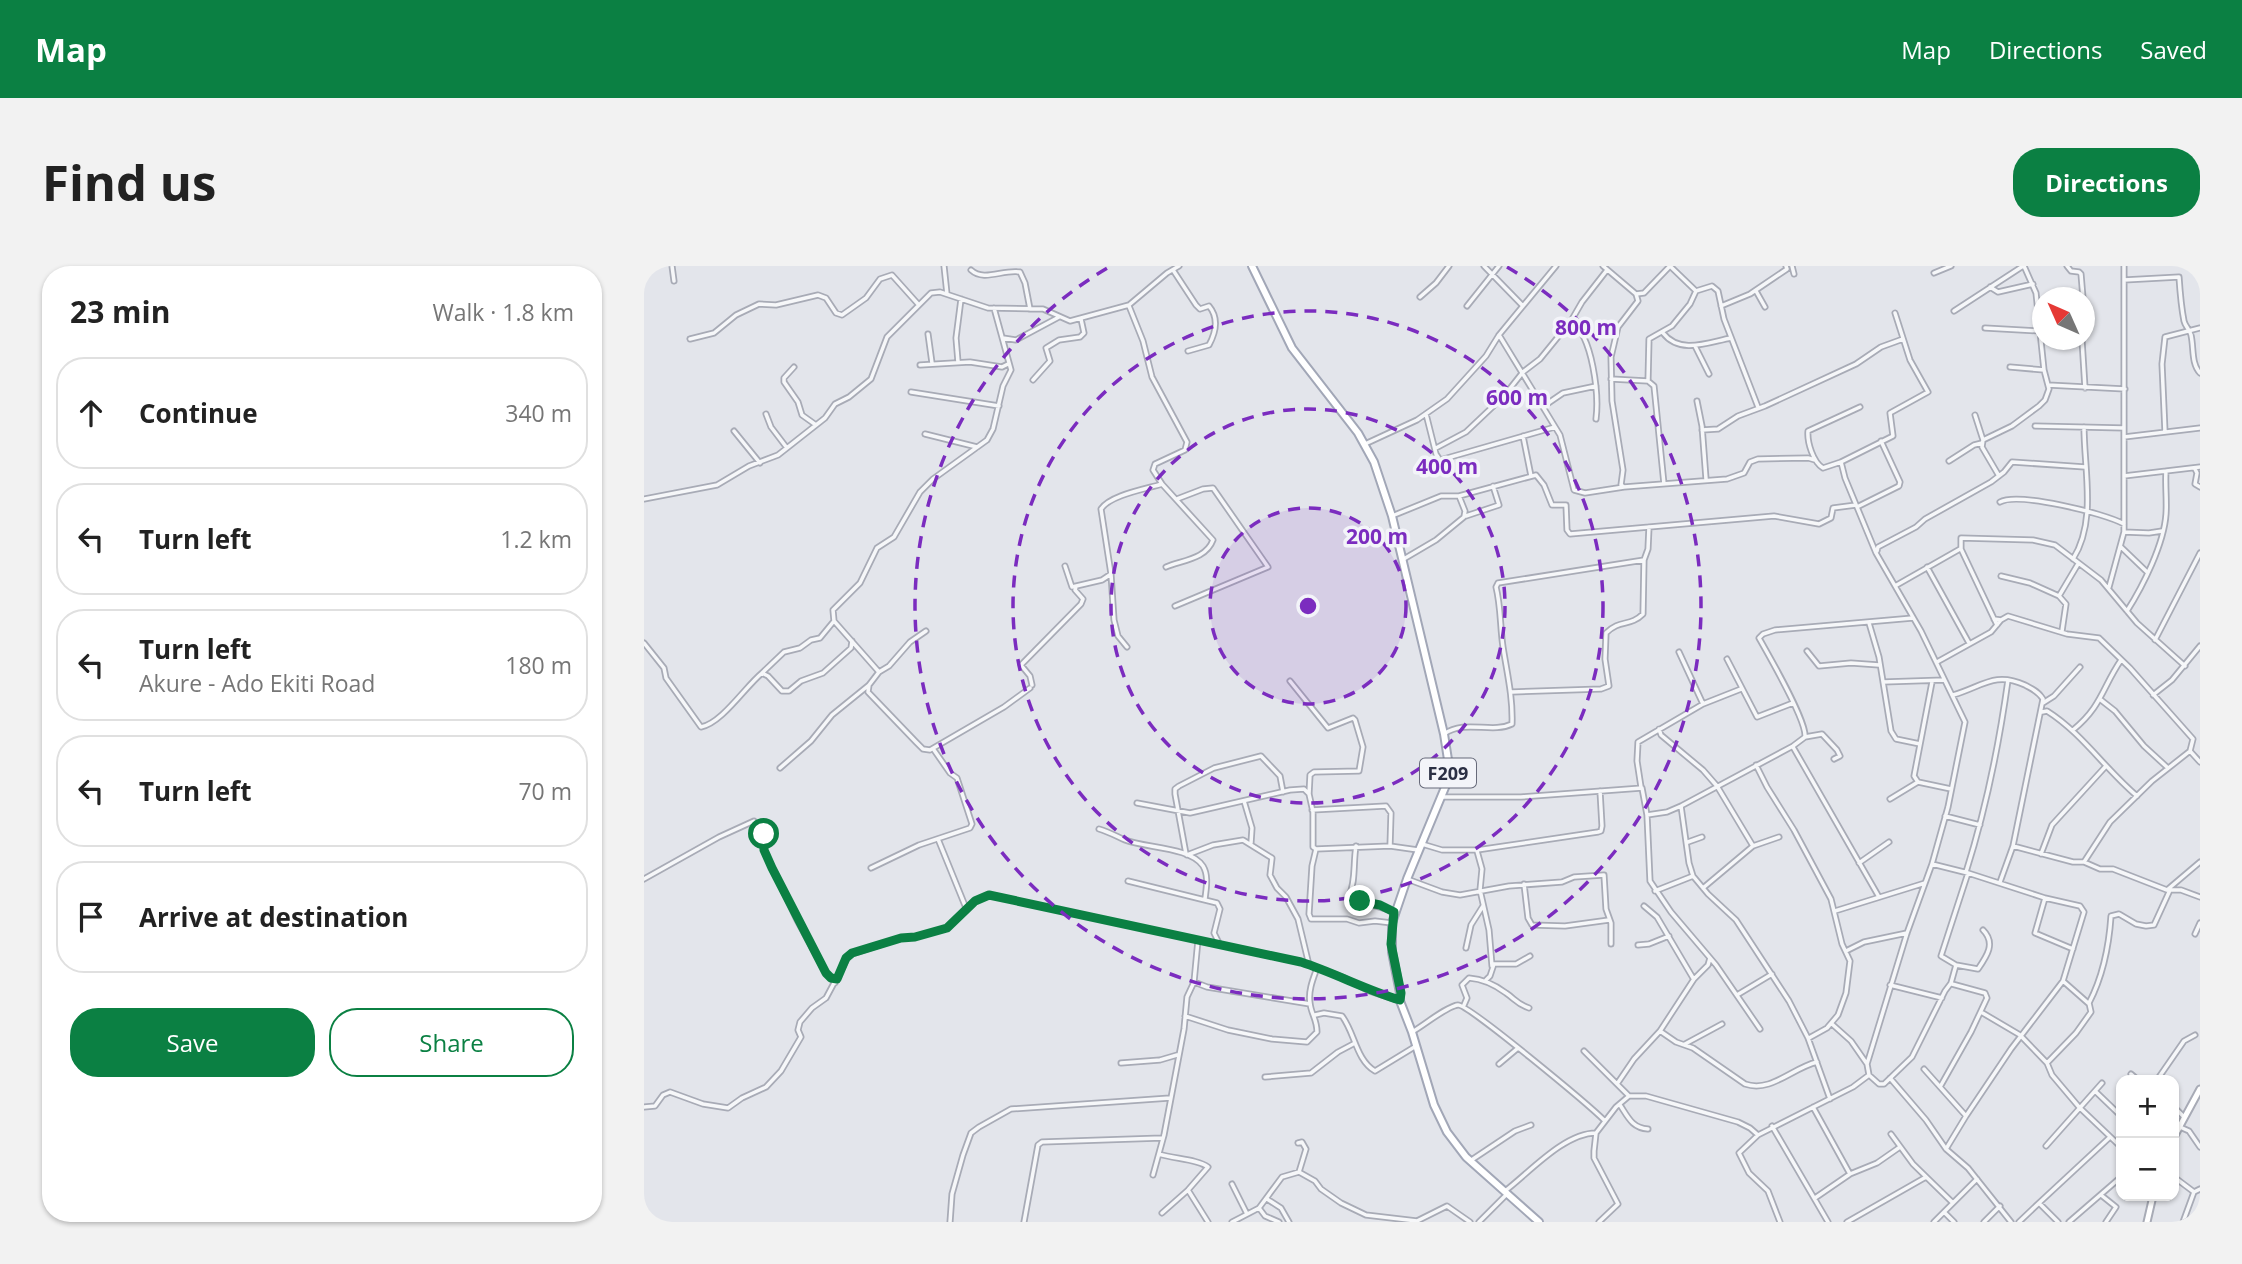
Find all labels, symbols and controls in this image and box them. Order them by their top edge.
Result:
text: Map [35,27,107,72]
text: Map [1901,33,1951,66]
text: Directions [1989,33,2102,66]
text: Saved [2140,33,2207,66]
button: Directions [2013,148,2200,217]
text: Find us [42,149,216,215]
north arrow [2032,287,2095,350]
text: 23 min [70,291,170,332]
text: Walk · 1.8 km [432,296,574,328]
text: 800 m [1555,313,1617,341]
text: 600 m [1486,383,1548,411]
icon: ahead [72,394,110,432]
text: Continue [139,395,258,431]
text: 340 m [505,397,572,429]
text: 400 m [1416,452,1478,480]
icon: left [72,520,110,558]
text: Turn left [139,521,251,557]
text: 200 m [1346,522,1408,550]
text: 1.2 km [500,523,572,555]
centre of rings [1296,594,1320,618]
text: Turn left [139,631,251,667]
icon: left [72,646,110,684]
text: 180 m [505,649,572,681]
text: Akure - Ado Ekiti Road [139,667,375,699]
road number: F209 [1420,758,1476,788]
icon: left [72,772,110,810]
text: Turn left [139,773,251,809]
text: 70 m [518,775,572,807]
route start [748,818,779,849]
route end [1344,885,1375,916]
icon: arrive [72,898,110,936]
text: Arrive at destination [139,899,408,935]
button: Save [70,1008,315,1077]
button: Share [329,1008,574,1077]
map controls [2116,1075,2179,1201]
button: + [2116,1075,2179,1138]
button: − [2116,1138,2179,1201]

